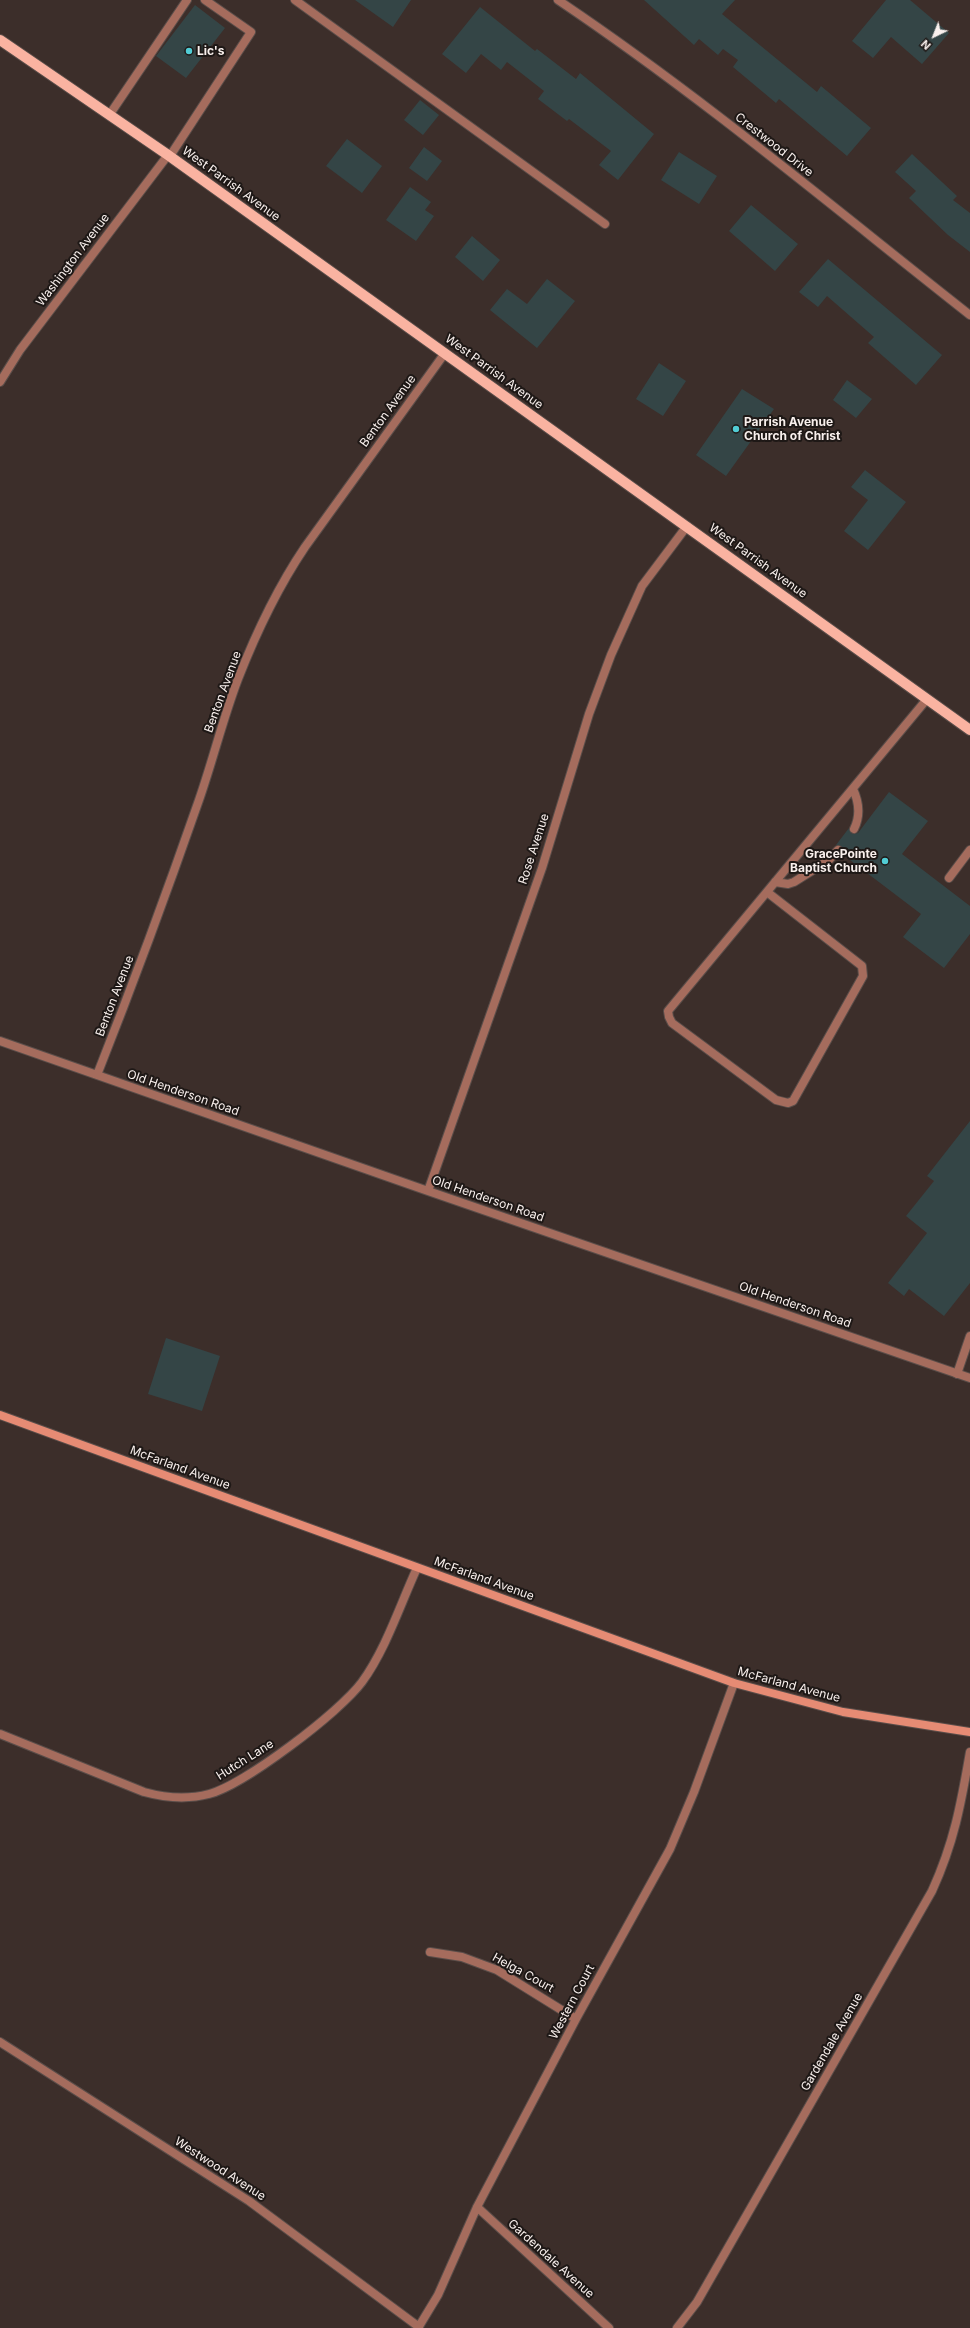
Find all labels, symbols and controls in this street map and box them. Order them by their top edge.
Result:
north arrow [914,16,954,56]
text: N [918,37,934,53]
place label: Lic's [197,44,225,58]
marker: Lic's [184,46,194,56]
street label: Crestwood Drive [732,110,816,180]
street label: West Parrish Avenue [179,144,283,224]
street label: Washington Avenue [33,211,113,309]
street label: West Parrish Avenue [442,332,546,412]
street label: Benton Avenue [357,372,419,450]
place label: Parrish Avenue Church of Christ [744,415,840,443]
marker: Parrish Avenue Church of Christ [731,424,741,434]
street label: West Parrish Avenue [706,521,810,601]
street label: Benton Avenue [202,649,244,735]
street label: Rose Avenue [516,812,552,886]
place label: GracePointe Baptist Church [790,847,877,875]
marker: GracePointe Baptist Church [880,856,890,866]
street label: Benton Avenue [93,953,137,1039]
street label: Old Henderson Road [125,1067,241,1119]
street label: Old Henderson Road [430,1173,546,1225]
street label: Old Henderson Road [737,1279,853,1331]
street label: McFarland Avenue [128,1443,232,1493]
street label: McFarland Avenue [432,1554,536,1604]
street label: McFarland Avenue [736,1664,842,1706]
street label: Hutch Lane [214,1737,276,1783]
street label: Helga Court [490,1950,556,1996]
street label: Western Court [546,1962,598,2042]
street label: Gardendale Avenue [798,1990,866,2094]
street label: Westwood Avenue [172,2134,268,2204]
street label: Gardendale Avenue [505,2217,597,2301]

